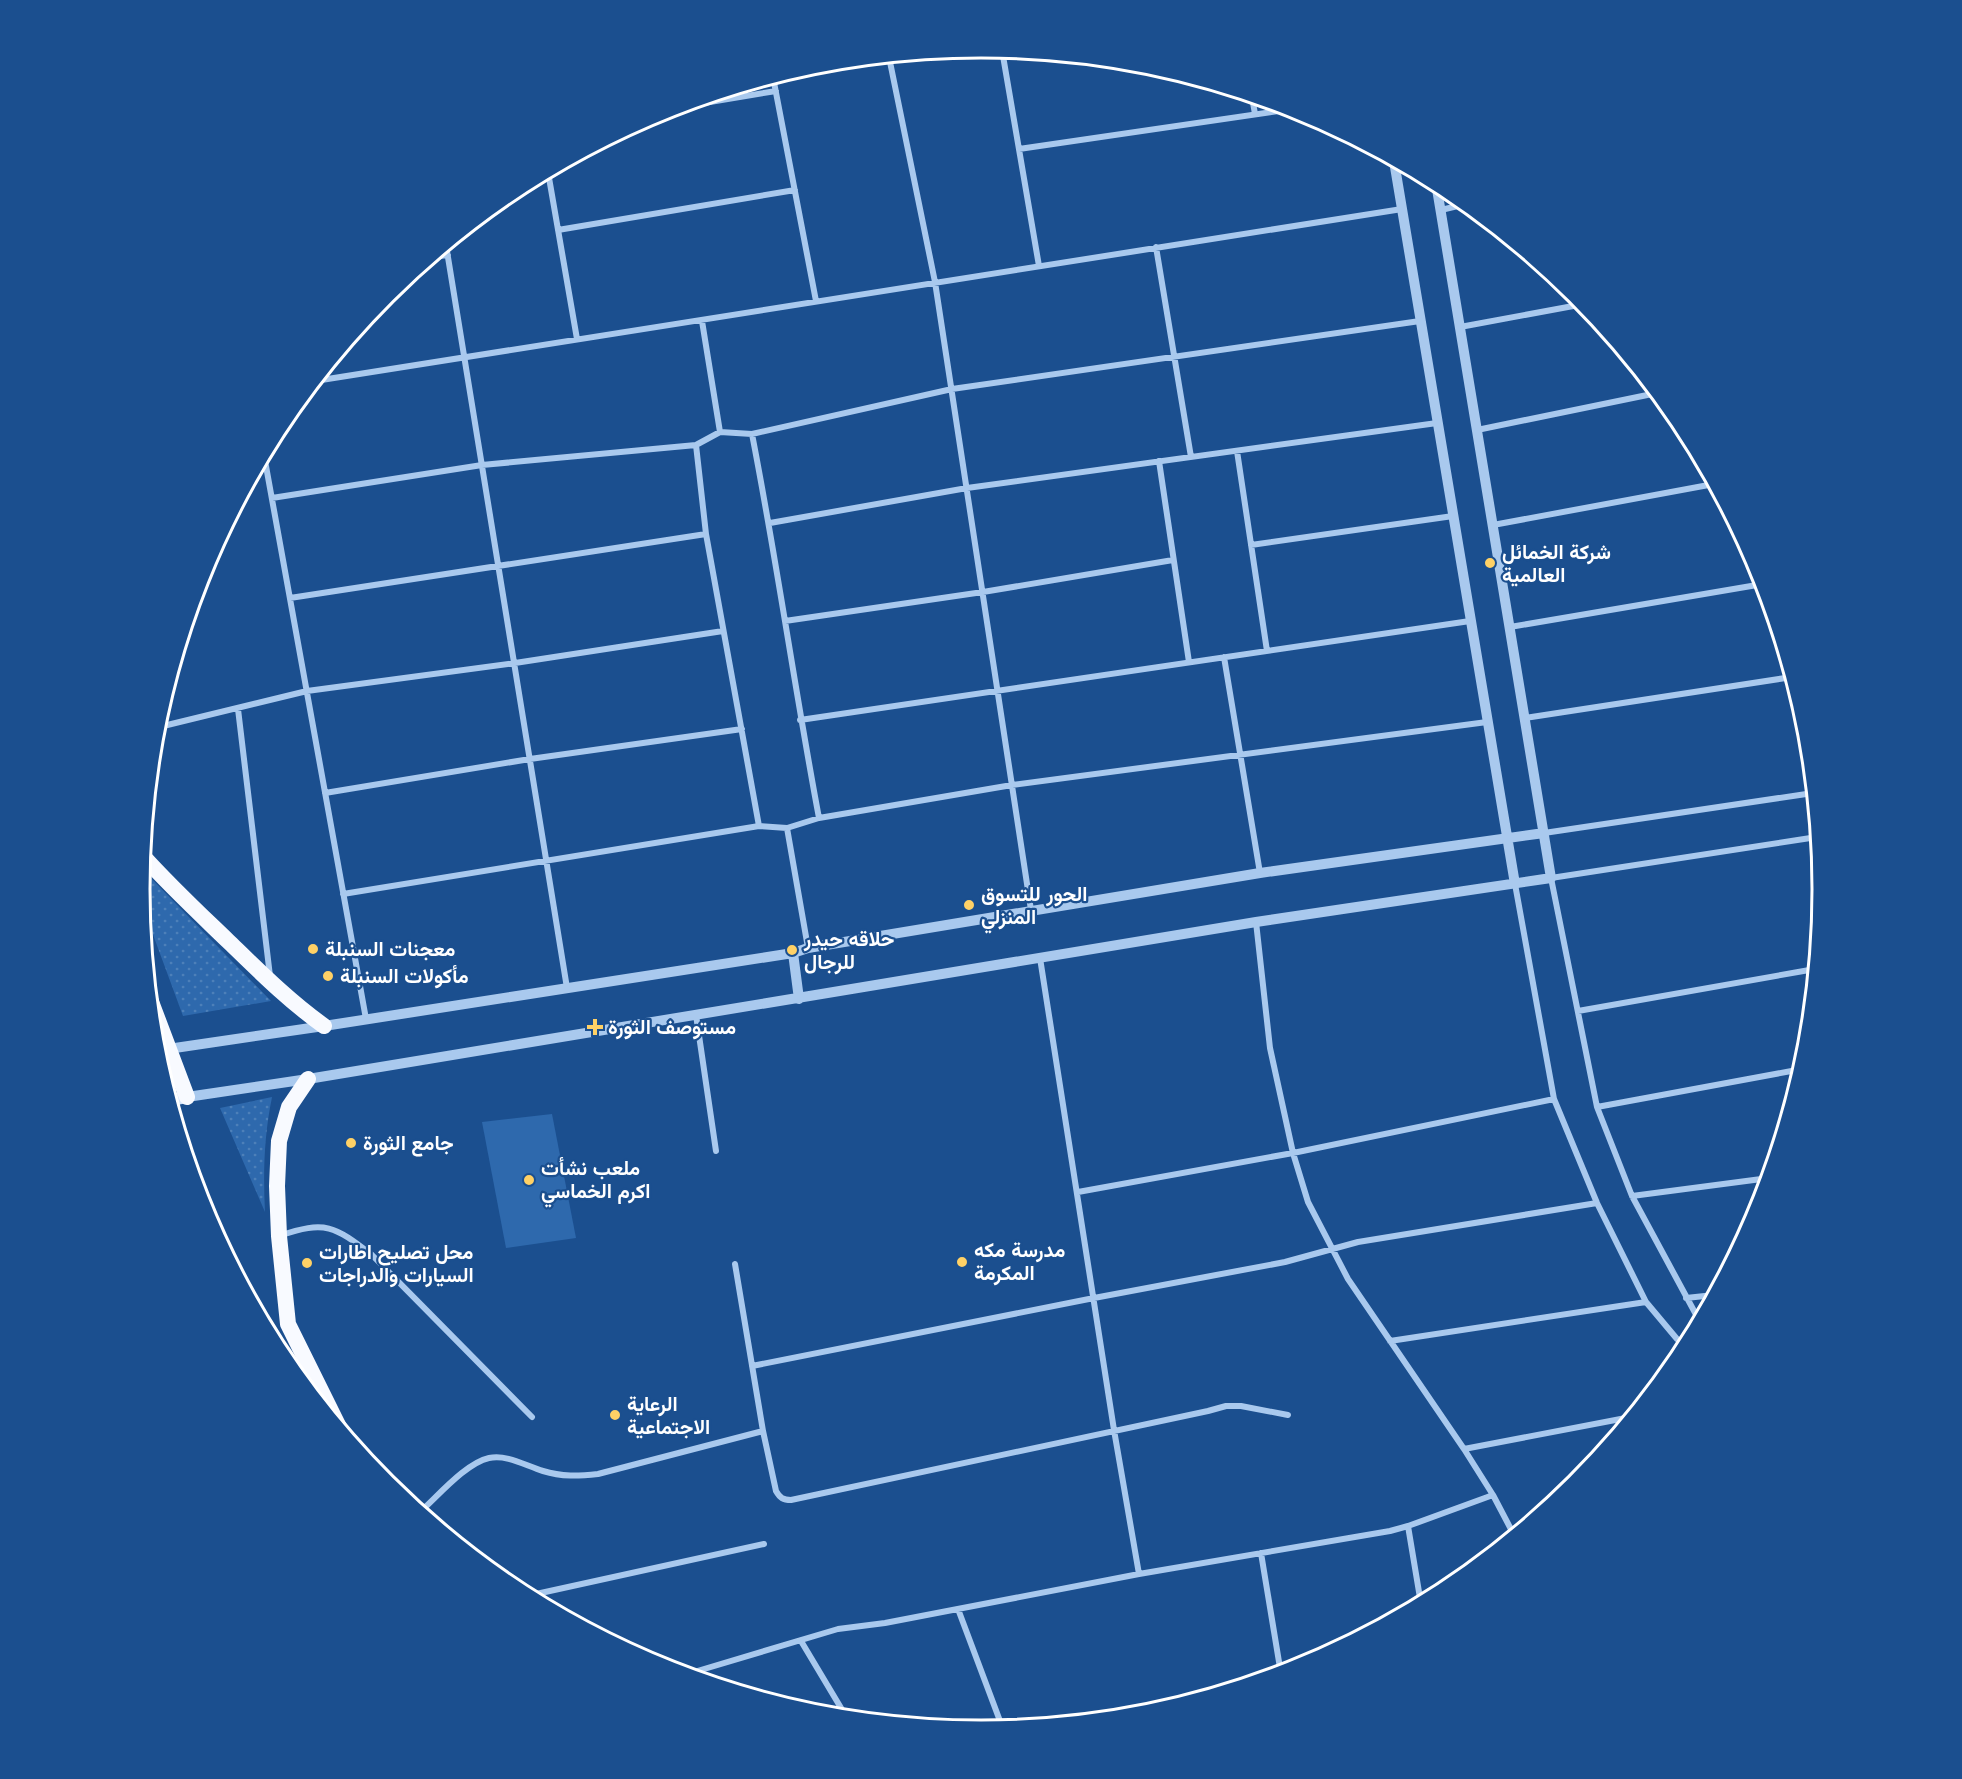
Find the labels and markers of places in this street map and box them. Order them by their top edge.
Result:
place label: شركة الخمائل العالمية [1502,541,1611,587]
marker: شركة الخمائل العالمية [1483,556,1497,570]
place label: الحور للتسوق المنزلي [981,883,1087,934]
marker: الحور للتسوق المنزلي [962,898,976,912]
place label: حلاقه حيدر للرجال [803,928,894,975]
place label: معجنات السنبلة [325,938,456,961]
marker: معجنات السنبلة [306,942,320,956]
marker: حلاقه حيدر للرجال [785,943,799,957]
place label: مأكولات السنبلة [340,965,469,989]
marker: مأكولات السنبلة [321,969,335,983]
place label: مستوصف الثورة [608,1016,736,1040]
marker: مستوصف الثورة [586,1018,604,1036]
place label: جامع الثورة [363,1132,454,1157]
marker: جامع الثورة [344,1136,358,1150]
place label: ملعب نشأت اكرم الخماسي [541,1157,650,1208]
marker: ملعب نشأت اكرم الخماسي [522,1173,536,1187]
place label: مدرسة مكه المكرمة [974,1239,1065,1286]
place label: محل تصليح اطارات السيارات والدراجات [319,1241,474,1288]
marker: مدرسة مكه المكرمة [955,1255,969,1269]
marker: محل تصليح اطارات السيارات والدراجات [300,1256,314,1270]
place label: الرعاية الاجتماعية [627,1393,710,1439]
marker: الرعاية الاجتماعية [608,1408,622,1422]

